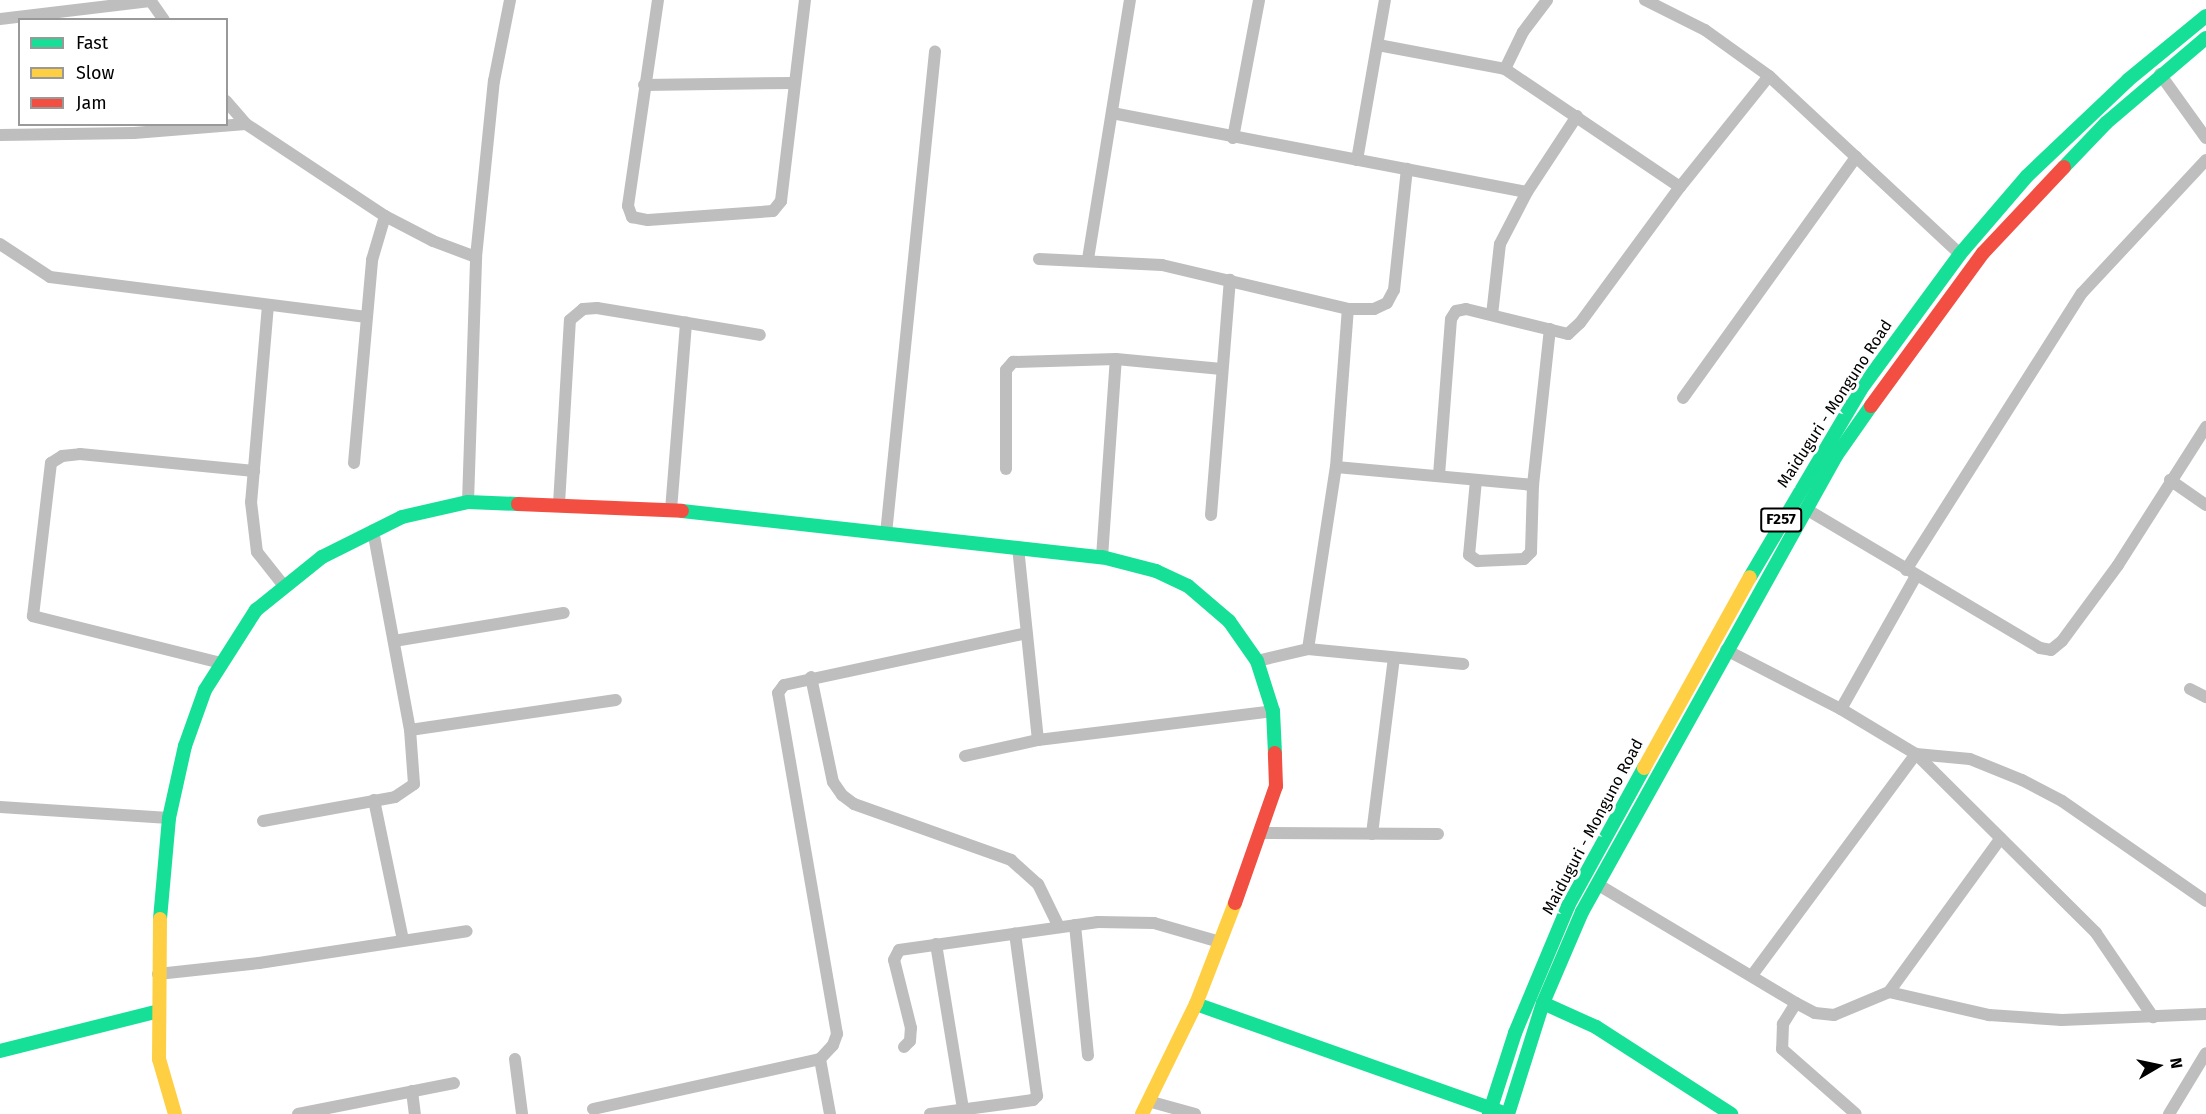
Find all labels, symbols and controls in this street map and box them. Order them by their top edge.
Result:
legend [18,18,228,126]
text: Fast [76,32,108,54]
text: Slow [76,62,114,84]
text: Jam [76,92,107,114]
street label: Maiduguri - Monguno Road [1774,317,1896,491]
road number: F257 [1760,508,1802,532]
street label: Maiduguri - Monguno Road [1538,736,1648,918]
north arrow [2128,1036,2188,1096]
text: N [2166,1056,2186,1070]

